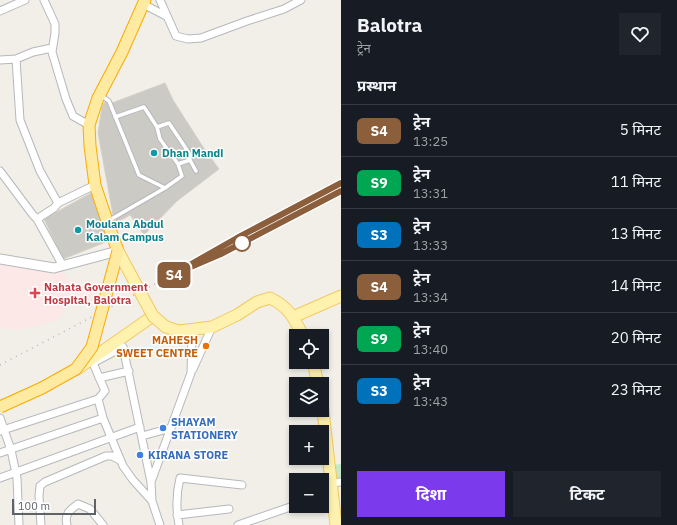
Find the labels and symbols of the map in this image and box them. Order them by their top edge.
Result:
place label: Dhan Mandi [162,146,223,160]
marker: Dhan Mandi [149,148,159,158]
place label: Moulana Abdul Kalam Campus [86,217,164,244]
marker: Moulana Abdul Kalam Campus [73,225,83,235]
unlabelled marker [233,234,251,252]
line badge: S4 [156,262,192,288]
place label: Nahata Government Hospital, Balotra [44,280,148,307]
marker: Nahata Government Hospital, Balotra [29,287,41,299]
place label: MAHESH SWEET CENTRE [116,333,198,360]
marker: MAHESH SWEET CENTRE [201,341,211,351]
place label: SHAYAM STATIONERY [171,415,239,442]
marker: SHAYAM STATIONERY [158,423,168,433]
place label: KIRANA STORE [148,448,228,462]
marker: KIRANA STORE [135,450,145,460]
scale bar [12,497,96,516]

